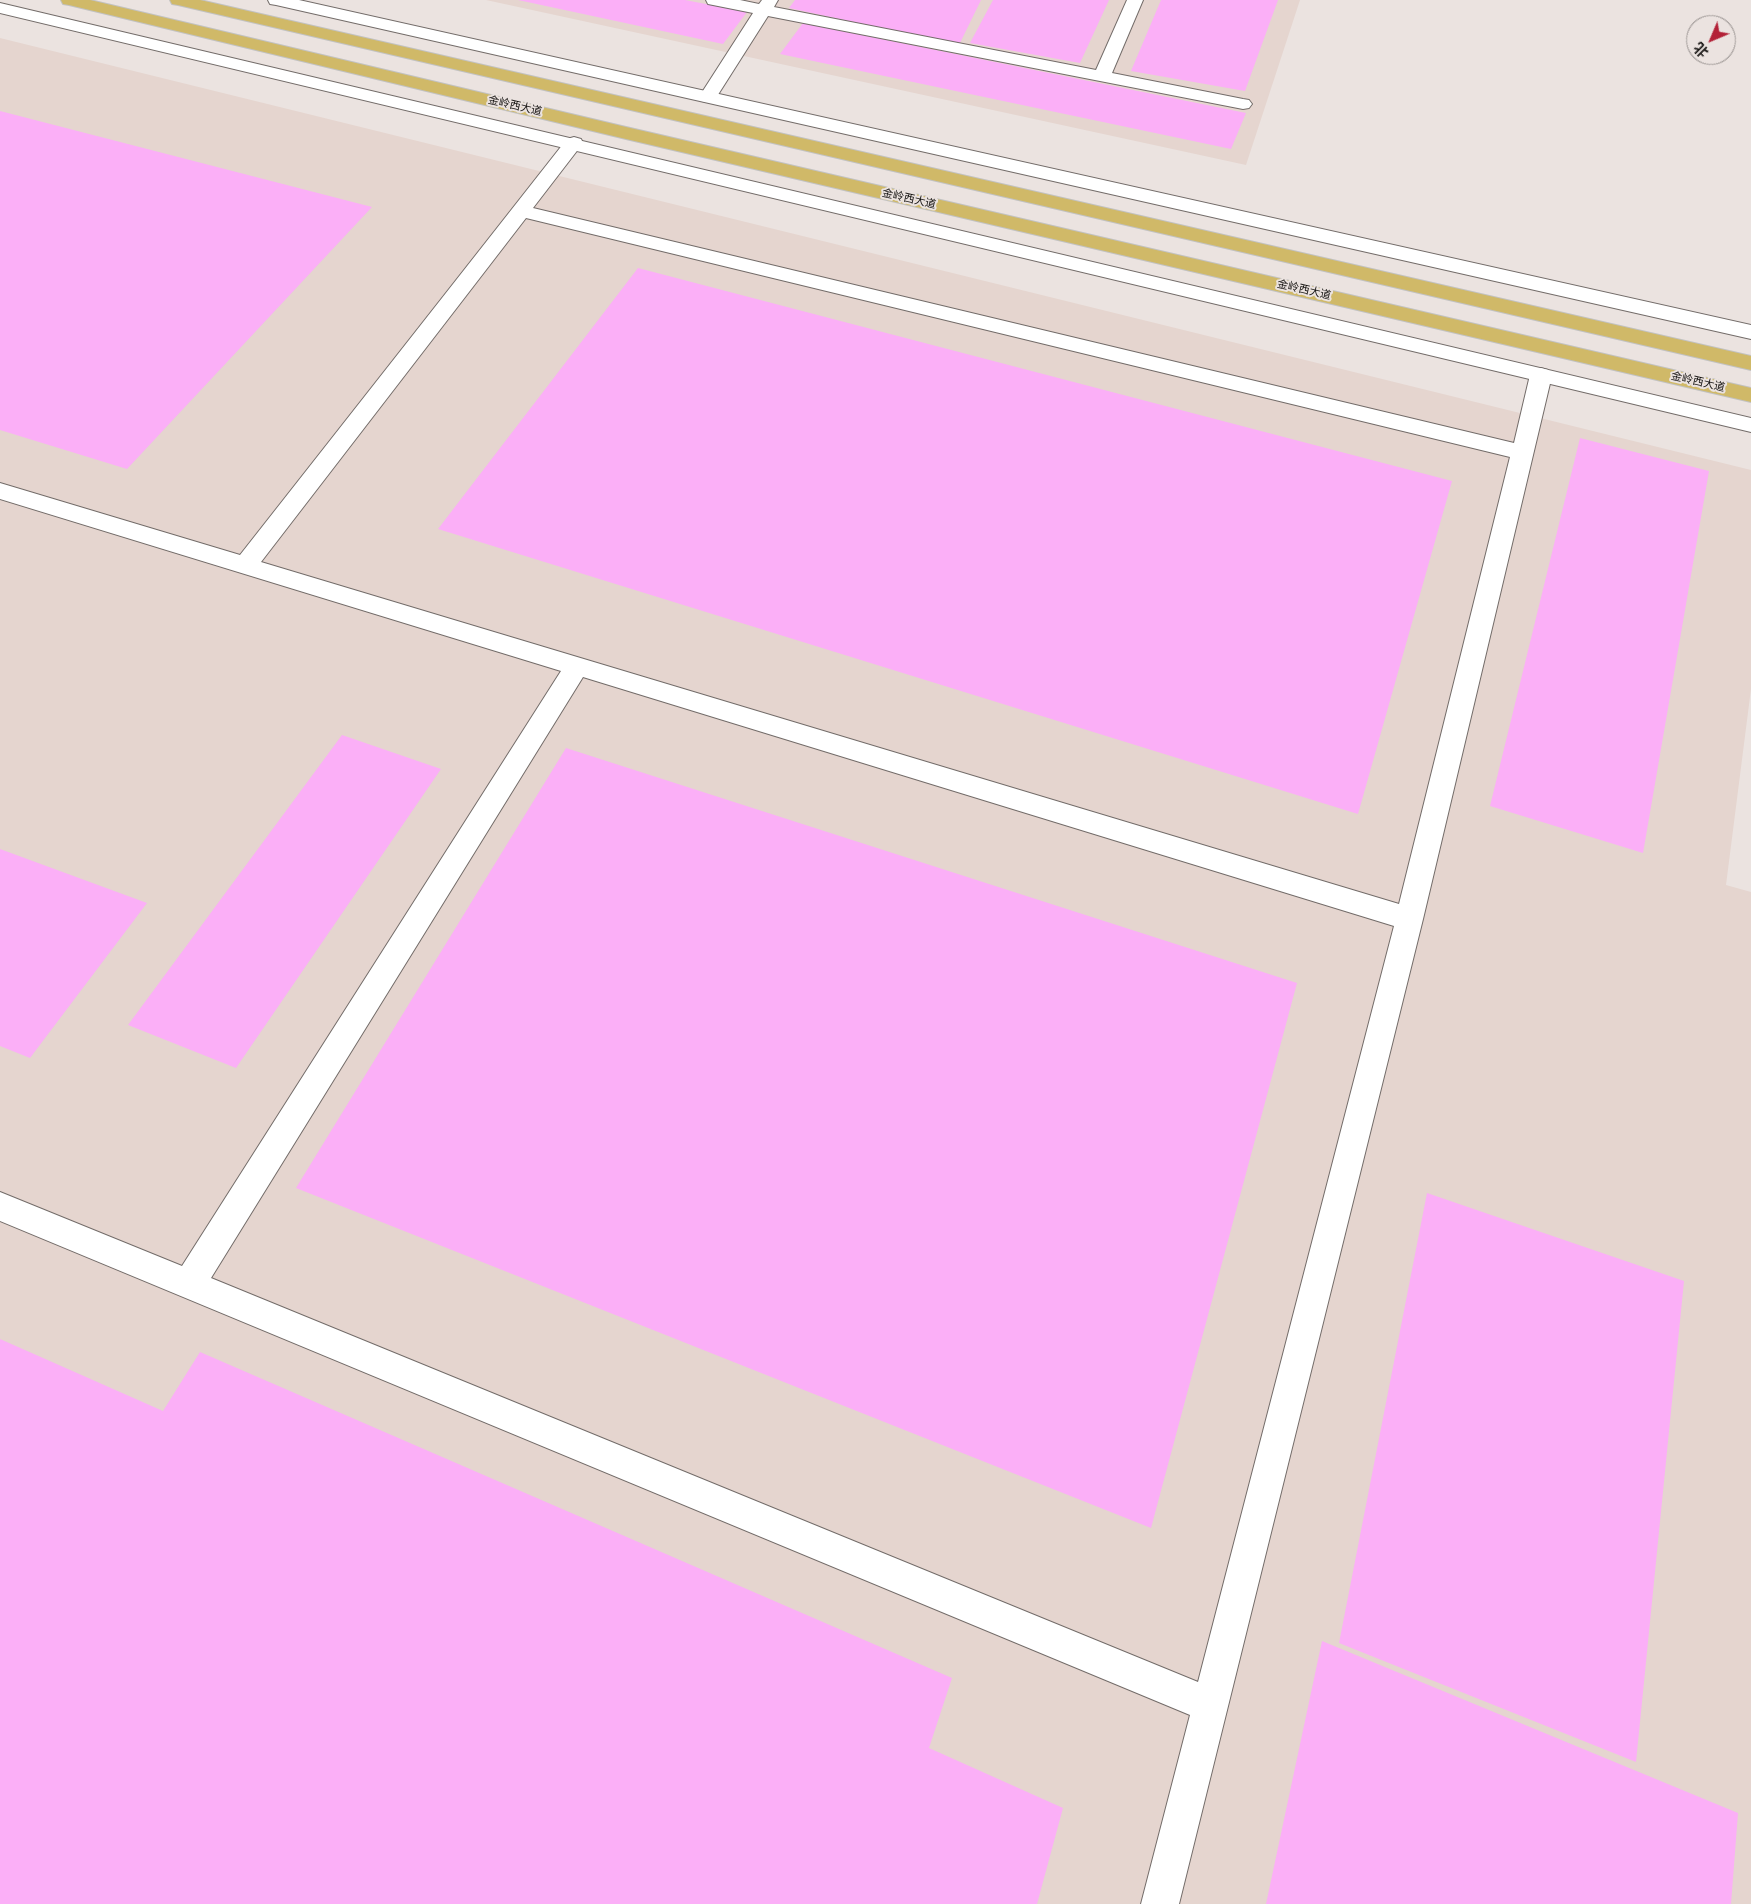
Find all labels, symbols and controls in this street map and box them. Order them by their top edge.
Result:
north arrow [1686,15,1736,65]
text: 北 [1690,39,1712,61]
street label: 金岭西大道 [487,93,543,119]
street label: 金岭西大道 [881,186,937,212]
street label: 金岭西大道 [1276,277,1332,303]
street label: 金岭西大道 [1670,369,1726,395]

